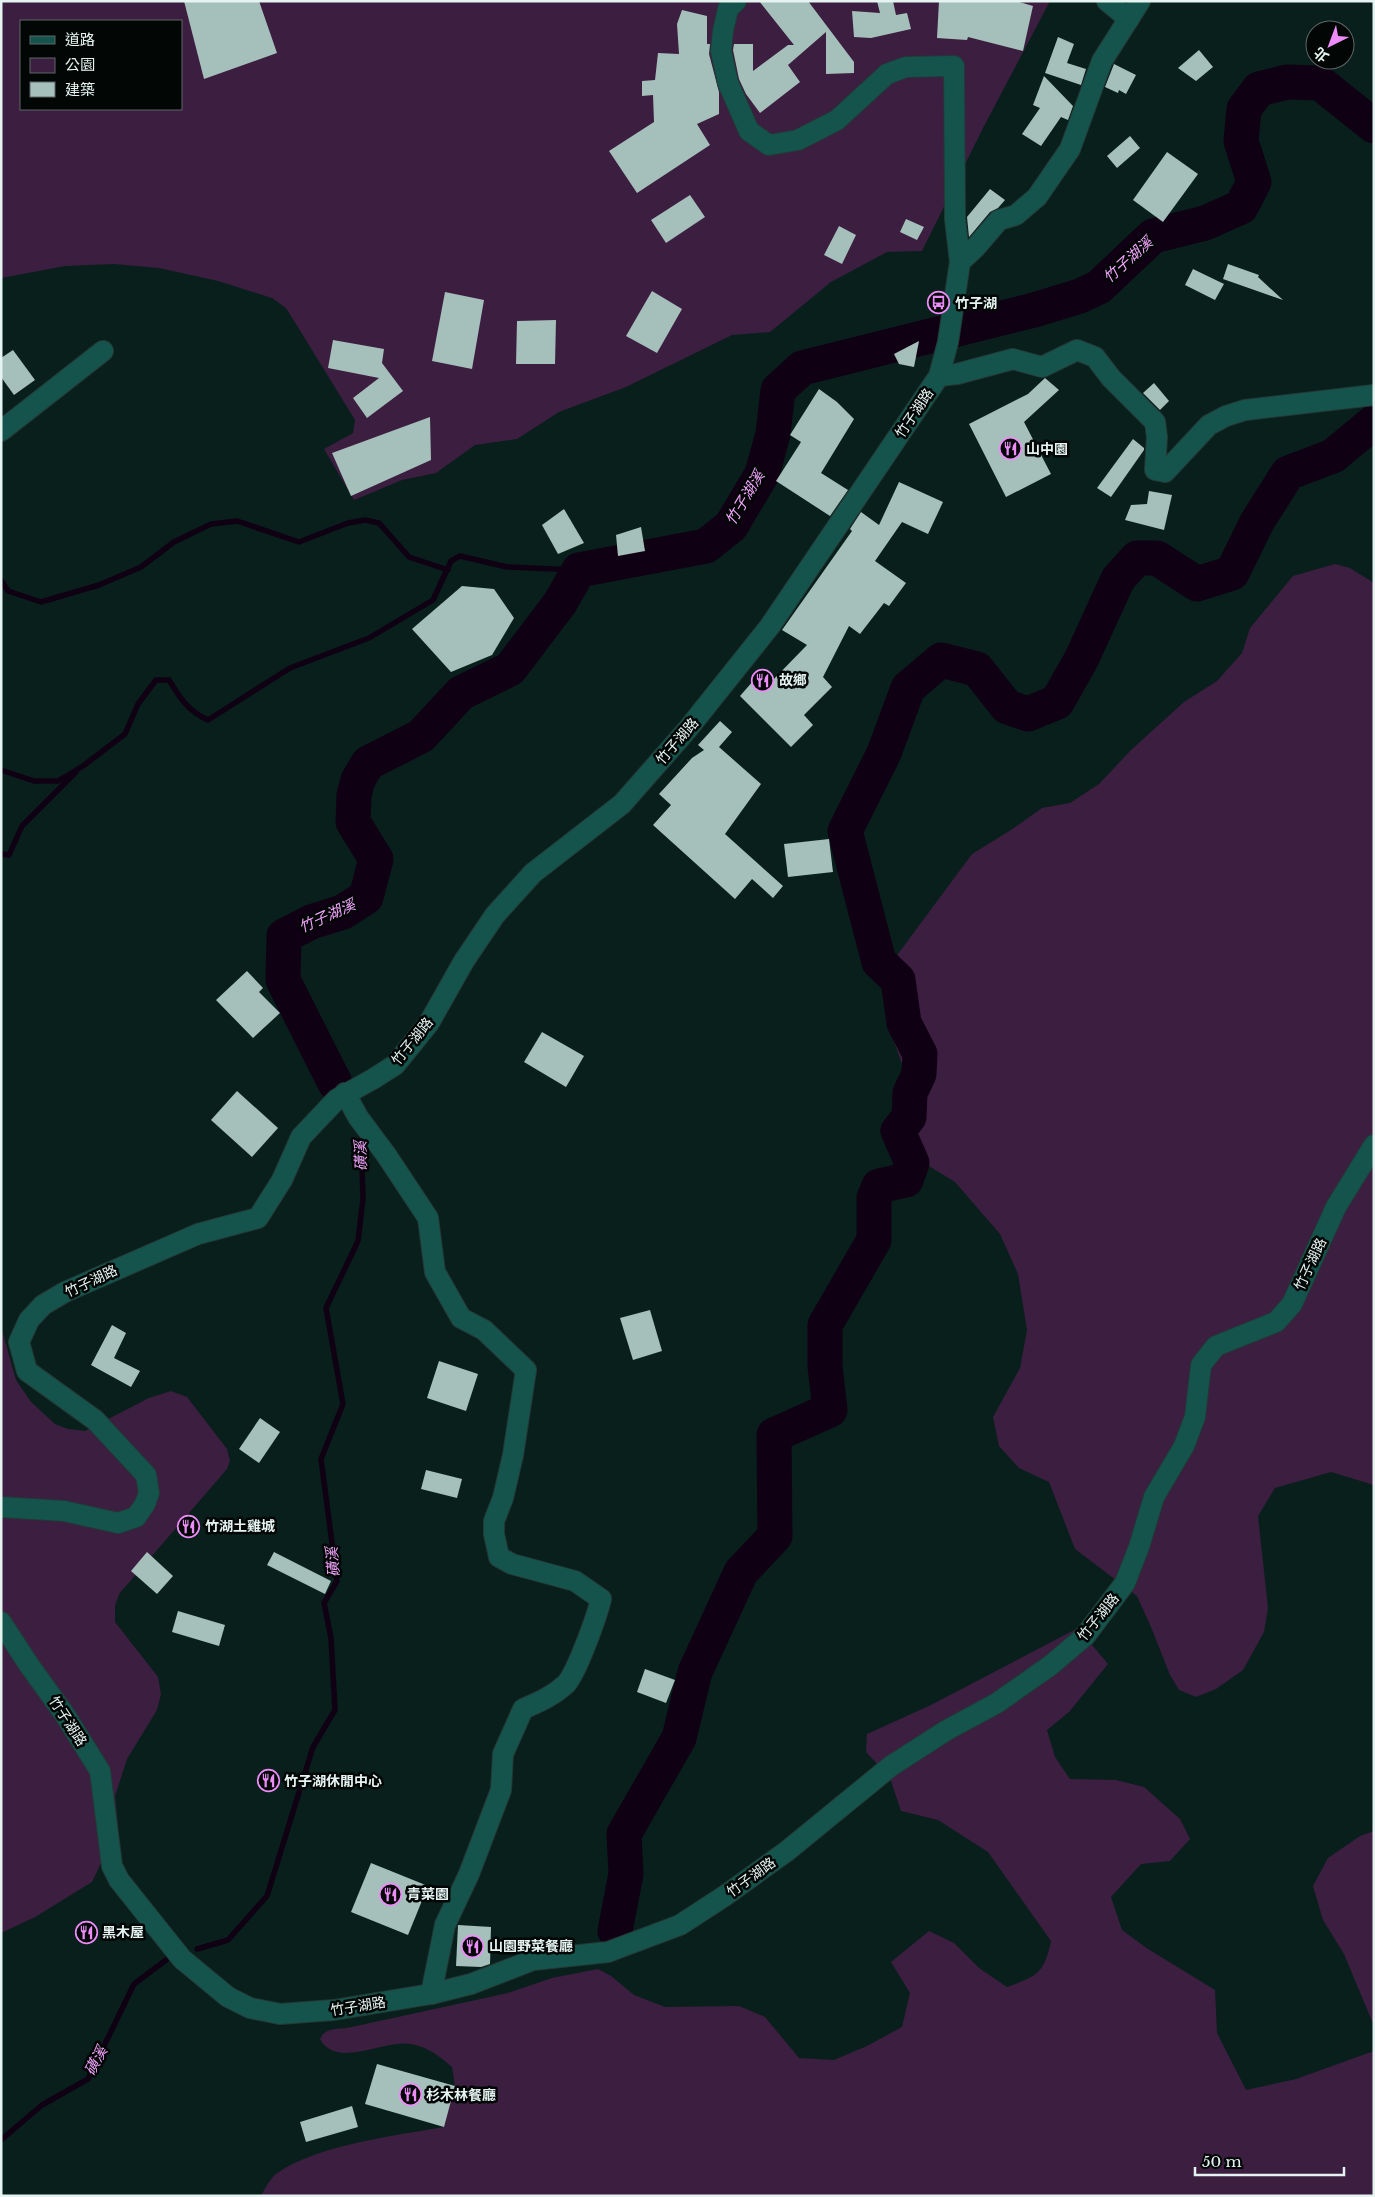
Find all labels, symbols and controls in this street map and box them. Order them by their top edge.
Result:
legend [20,20,182,110]
north arrow [1305,20,1355,70]
text: 道路 [65,30,95,49]
text: 北 [1310,43,1333,66]
text: 公園 [65,55,95,74]
text: 建築 [65,80,95,99]
water label: 竹子湖溪 [1099,231,1158,287]
bus stop icon: 竹子湖 [927,291,951,315]
place label: 竹子湖 [955,294,997,312]
street label: 竹子湖路 [891,385,937,441]
restaurant icon: 山中園 [998,437,1022,461]
place label: 山中園 [1026,440,1068,458]
water label: 竹子湖溪 [721,465,769,528]
restaurant icon: 故鄉 [751,668,775,692]
place label: 故鄉 [779,671,807,689]
street label: 竹子湖路 [652,714,702,768]
water label: 竹子湖溪 [296,894,360,936]
street label: 竹子湖路 [387,1014,437,1068]
water label: 磺溪 [350,1139,371,1171]
street label: 竹子湖路 [1290,1235,1330,1293]
street label: 竹子湖路 [62,1261,120,1301]
restaurant icon: 竹湖土雞城 [177,1514,201,1538]
place label: 竹湖土雞城 [205,1517,275,1535]
water label: 磺溪 [322,1544,343,1578]
street label: 竹子湖路 [1073,1590,1123,1644]
street label: 竹子湖路 [45,1693,91,1749]
restaurant icon: 竹子湖休閒中心 [256,1769,280,1793]
place label: 竹子湖休閒中心 [284,1772,382,1790]
street label: 竹子湖路 [723,1853,779,1901]
restaurant icon: 青菜園 [379,1882,403,1906]
place label: 青菜園 [407,1885,449,1903]
restaurant icon: 黑木屋 [74,1920,98,1944]
place label: 黑木屋 [102,1923,144,1941]
restaurant icon: 山園野菜餐廳 [461,1934,485,1958]
place label: 山園野菜餐廳 [489,1937,573,1955]
street label: 竹子湖路 [329,1993,387,2019]
water label: 磺溪 [80,2041,112,2078]
restaurant icon: 杉木林餐廳 [398,2083,422,2107]
place label: 杉木林餐廳 [426,2086,496,2104]
scale bar [1195,2144,1344,2176]
text: 50 m [1202,2152,1242,2171]

